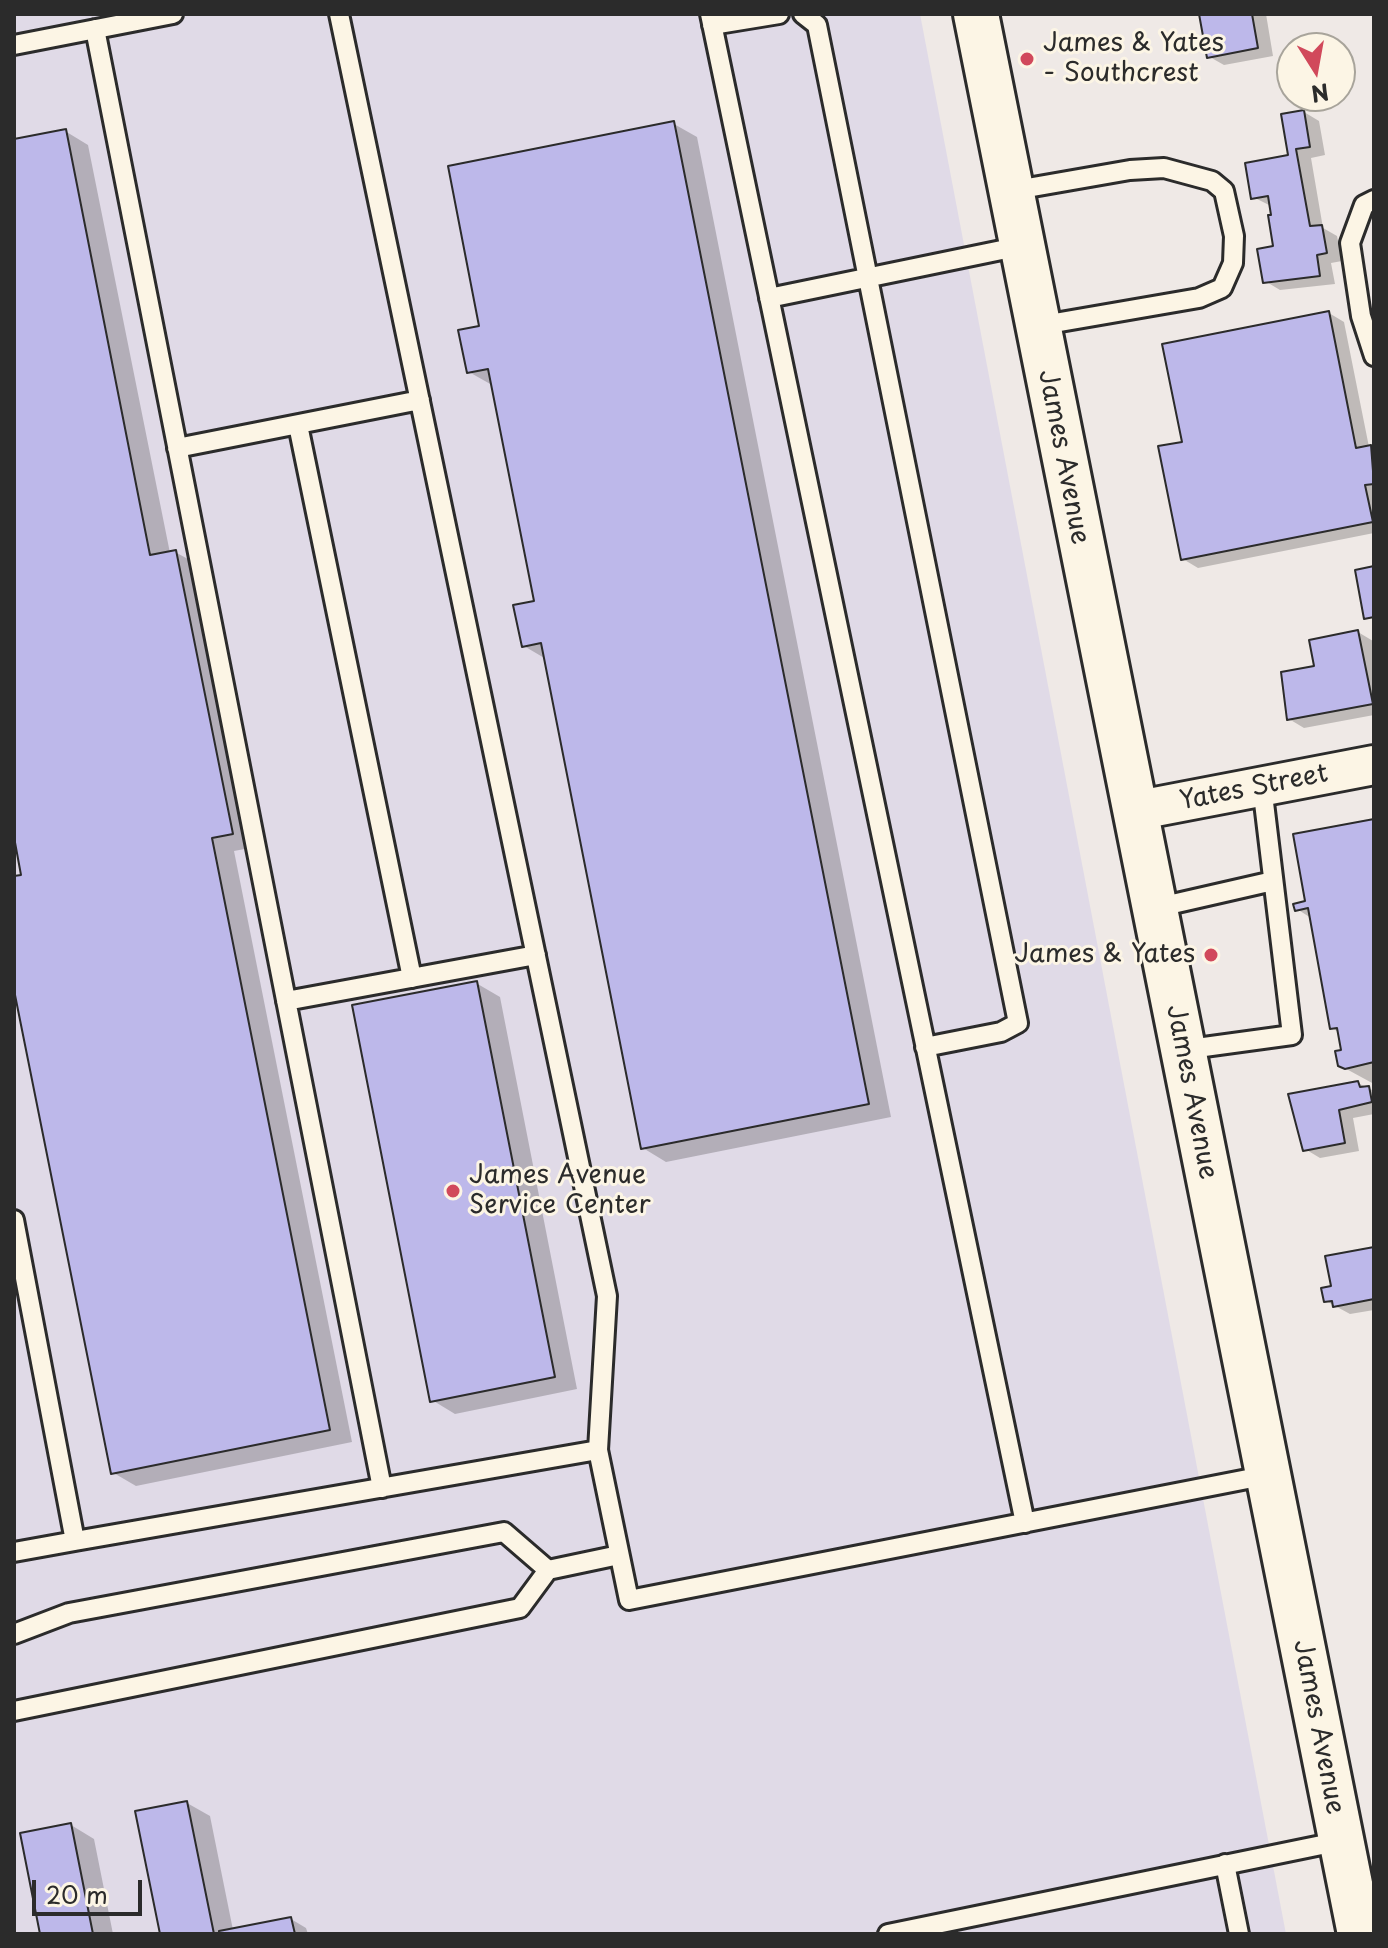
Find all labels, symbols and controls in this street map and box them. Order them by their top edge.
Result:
place label: James & Yates - Southcrest [1043,28,1224,90]
north arrow [1276,32,1356,112]
marker: James & Yates - Southcrest [1018,50,1036,68]
text: N [1309,76,1332,112]
street label: James Avenue [1031,367,1095,547]
street label: Yates Street [1177,758,1331,818]
place label: James & Yates [1014,939,1195,971]
marker: James & Yates [1202,946,1220,964]
street label: James Avenue [1159,1002,1223,1182]
place label: James Avenue Service Center [469,1160,651,1222]
marker: James Avenue Service Center [444,1182,462,1200]
street label: James Avenue [1286,1637,1350,1817]
scale bar [36,1864,146,1914]
text: 20 m [46,1876,108,1912]

